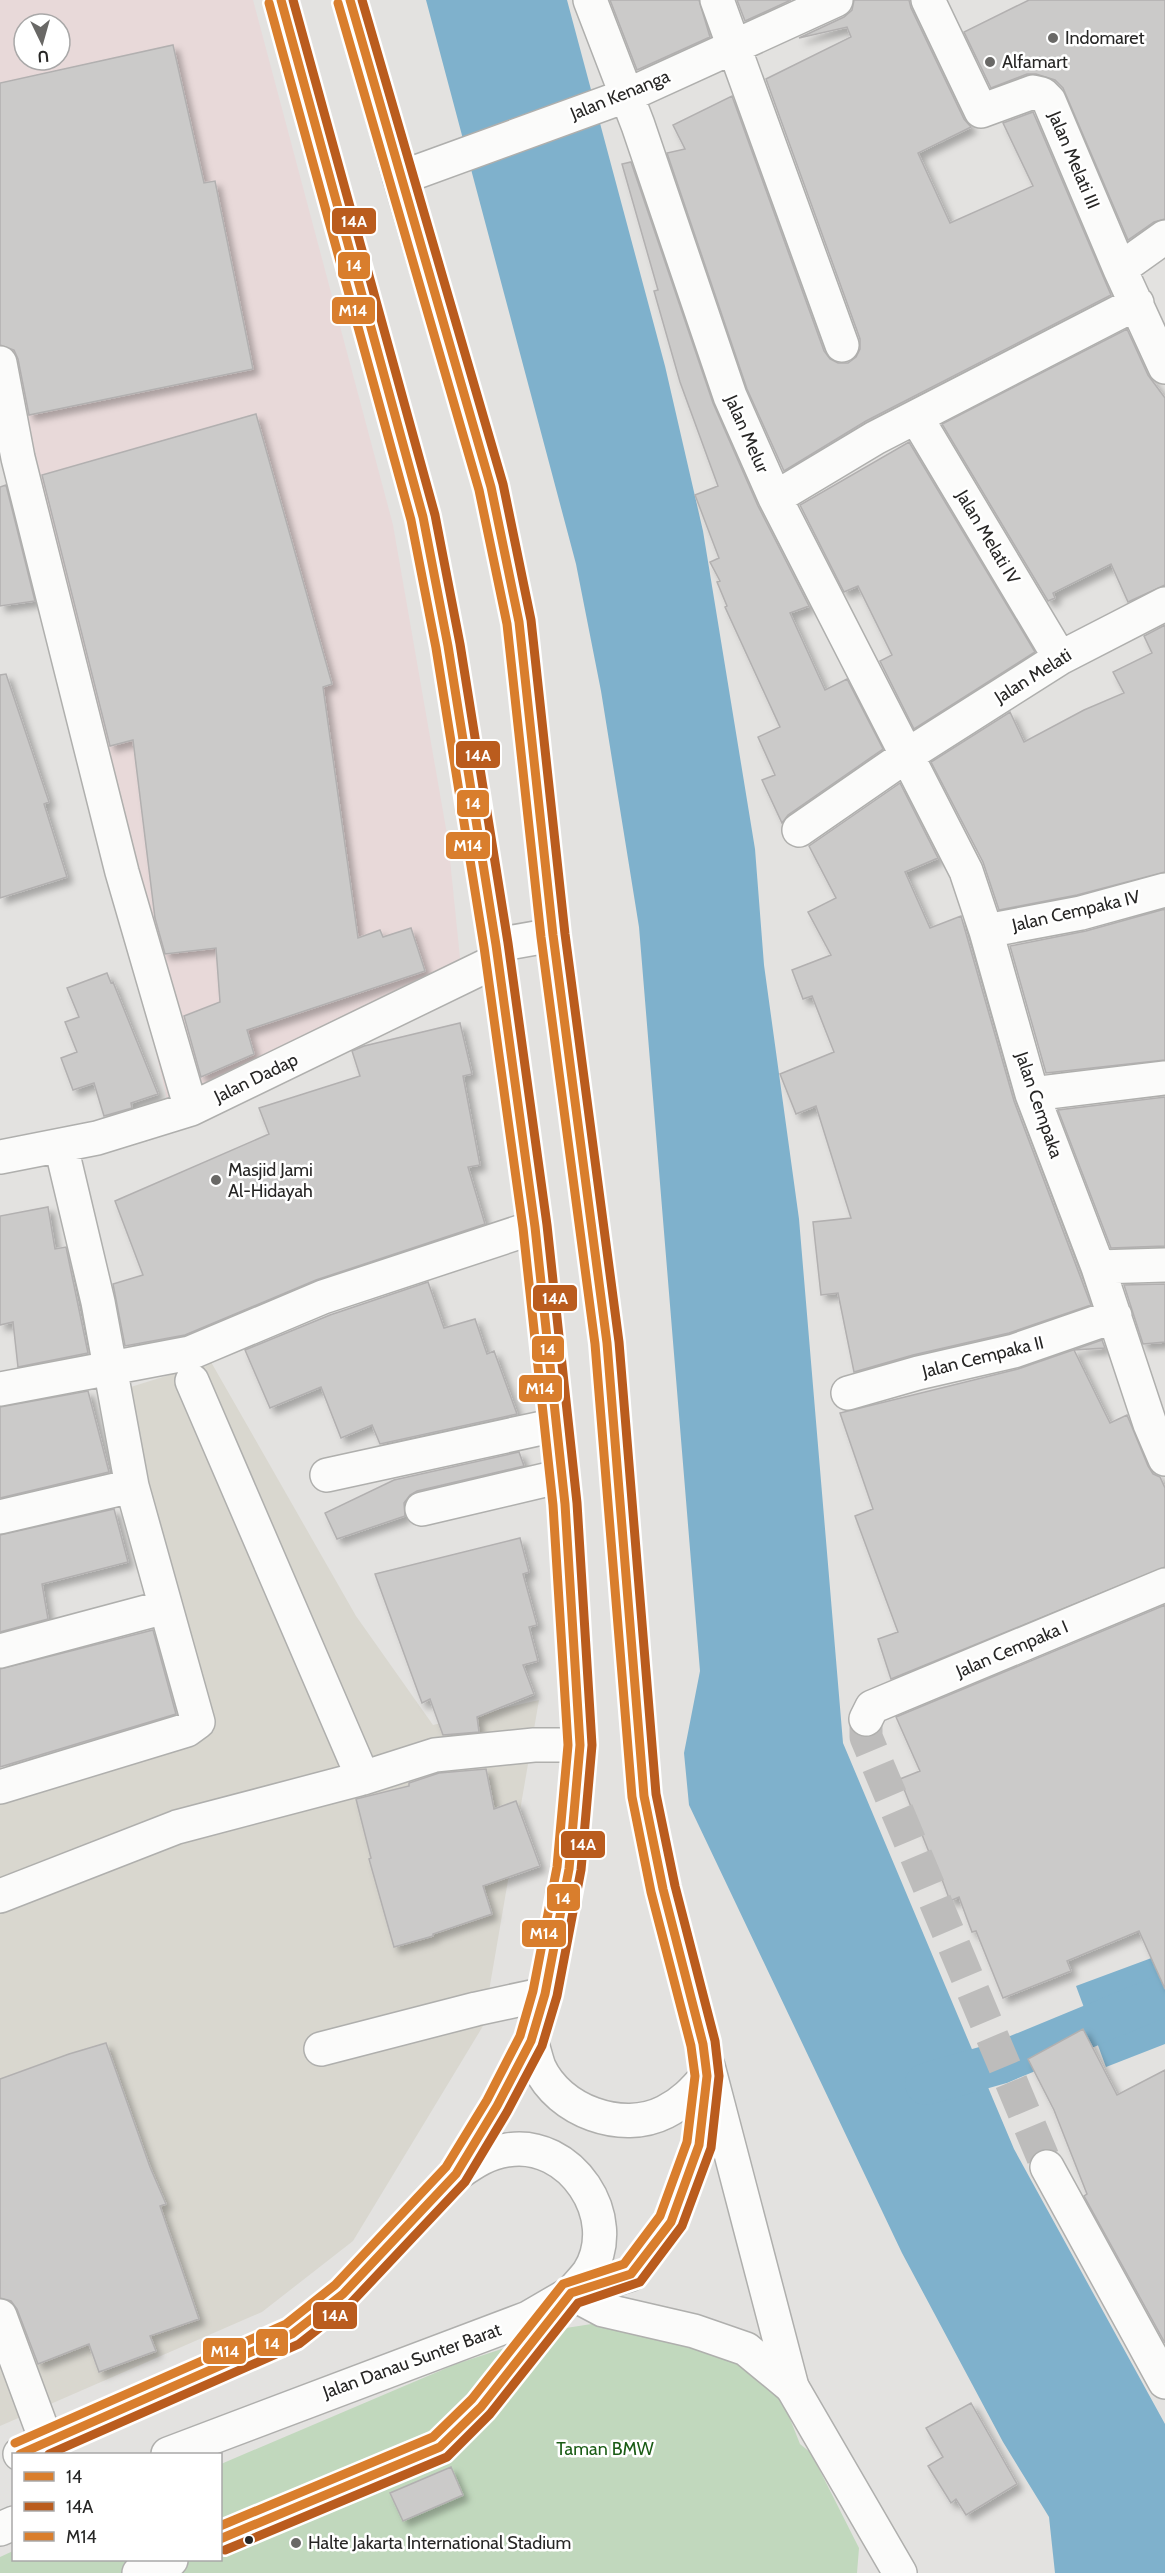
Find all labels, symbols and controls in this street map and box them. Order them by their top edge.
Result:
north arrow [12,12,72,72]
place label: Indomaret [1065,27,1145,49]
marker: Indomaret [1046,31,1060,45]
text: U [37,46,50,66]
place label: Alfamart [1002,51,1068,73]
marker: Alfamart [983,55,997,69]
street label: Jalan Kenanga [566,65,673,125]
street label: Jalan Melati III [1043,107,1104,212]
line badge: 14A [331,207,377,235]
text: 14A [341,212,367,231]
line badge: 14 [337,251,371,280]
text: 14 [346,256,362,275]
line badge: M14 [331,296,376,325]
text: M14 [339,301,368,320]
street label: Jalan Melur [720,391,774,477]
street label: Jalan Melati IV [951,485,1025,588]
street label: Jalan Melati [990,644,1075,709]
line badge: 14A [455,740,501,769]
text: 14A [465,746,491,765]
line badge: 14 [456,789,490,818]
text: 14 [465,794,481,813]
line badge: M14 [445,831,491,860]
text: M14 [454,836,483,855]
street label: Jalan Cempaka IV [1009,886,1142,937]
street label: Jalan Dadap [210,1048,301,1108]
street label: Jalan Cempaka [1010,1048,1068,1161]
place label: Masjid Jami Al-Hidayah [228,1159,313,1202]
marker: Masjid Jami Al-Hidayah [209,1173,223,1187]
line badge: 14A [532,1284,578,1312]
text: 14A [542,1289,568,1308]
street label: Jalan Cempaka II [919,1331,1046,1383]
line badge: 14 [531,1335,565,1363]
text: 14 [540,1340,556,1359]
line badge: M14 [518,1374,563,1403]
text: M14 [526,1379,555,1398]
street label: Jalan Cempaka I [952,1615,1071,1683]
line badge: 14A [560,1830,606,1859]
text: 14A [570,1835,596,1854]
line badge: 14 [546,1883,581,1912]
text: 14 [555,1889,571,1908]
line badge: M14 [521,1919,567,1948]
text: M14 [530,1924,559,1943]
line badge: 14A [312,2301,358,2330]
text: 14A [322,2306,348,2325]
street label: Jalan Danau Sunter Barat [319,2319,504,2404]
line badge: 14 [255,2328,289,2357]
text: 14 [264,2334,280,2353]
line badge: M14 [202,2337,247,2365]
text: M14 [211,2342,240,2361]
park label: Taman BMW [556,2438,654,2460]
legend [12,2453,222,2561]
text: 14 [66,2466,82,2488]
text: 14A [66,2496,93,2518]
text: M14 [66,2526,97,2548]
place label: Halte Jakarta International Stadium [308,2532,571,2554]
unlabelled marker [243,2534,255,2546]
marker: Halte Jakarta International Stadium [289,2536,303,2550]

